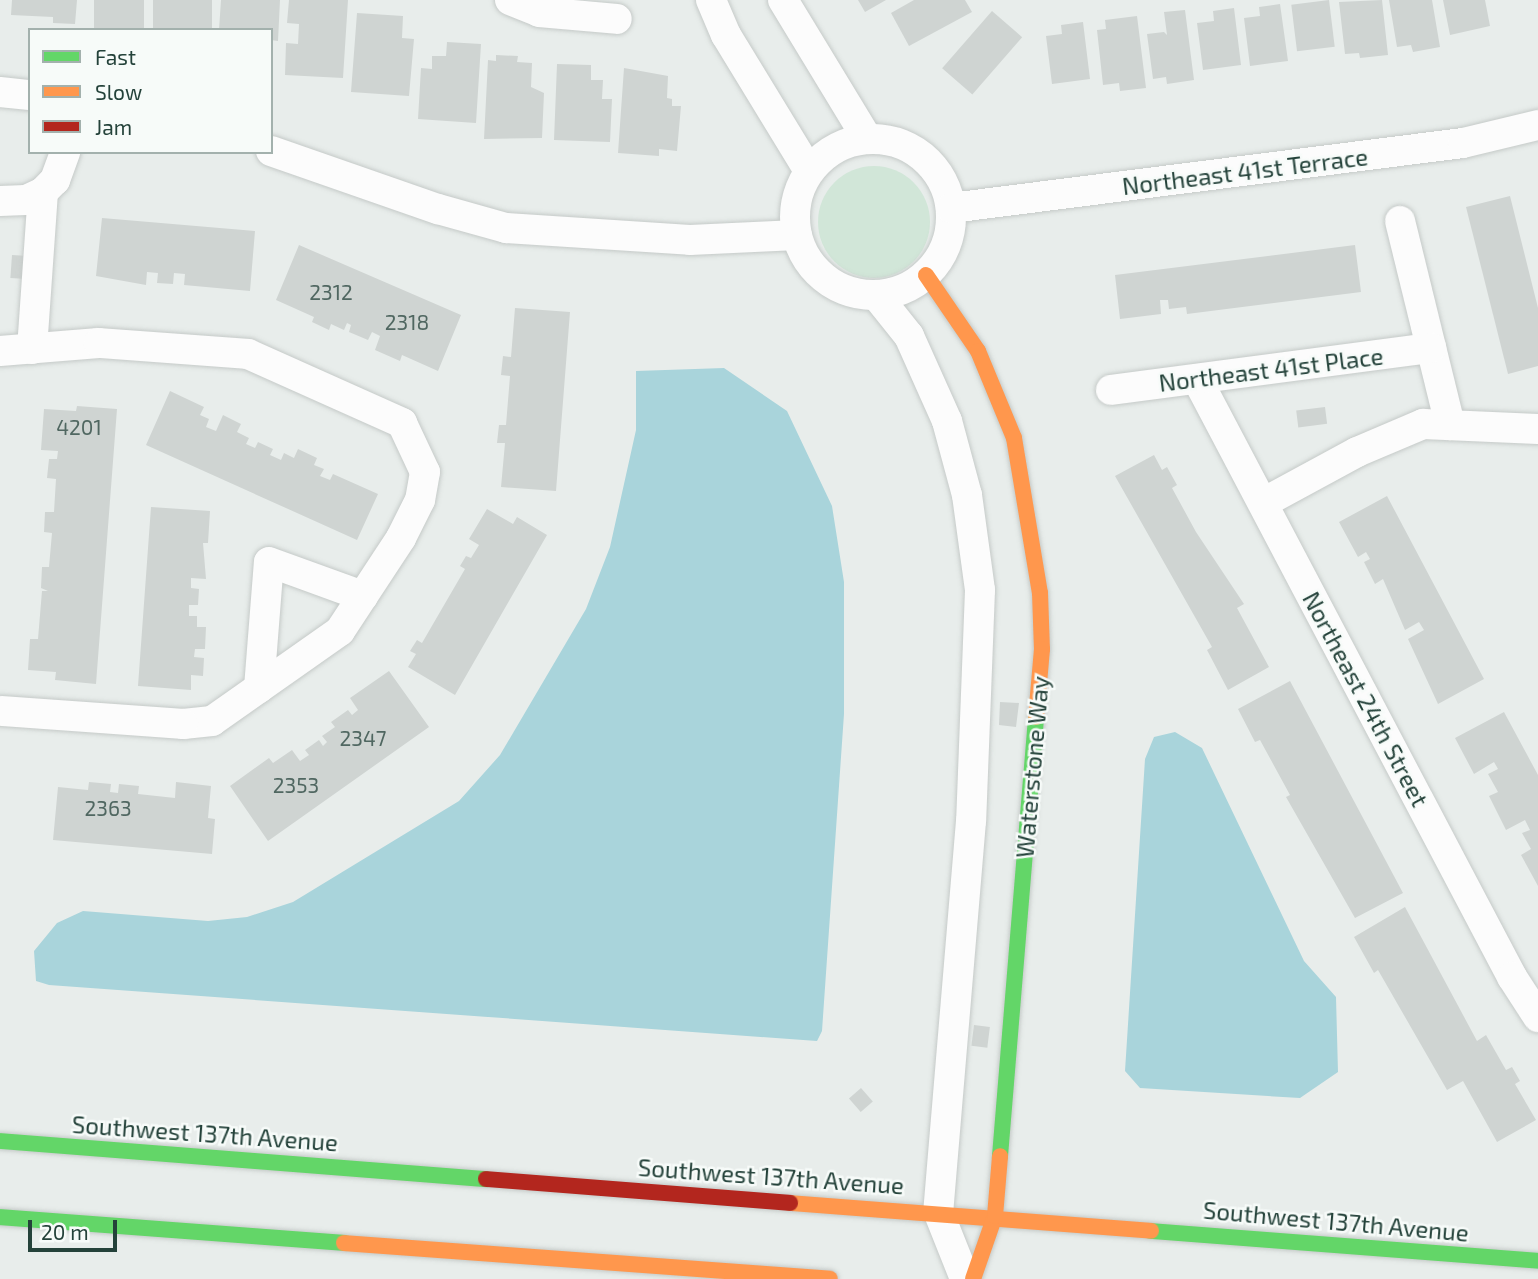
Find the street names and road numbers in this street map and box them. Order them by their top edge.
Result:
street label: Northeast 41st Terrace [1120,142,1370,200]
street label: Northeast 41st Place [1157,341,1385,397]
street label: Northeast 24th Street [1297,587,1435,811]
street label: Waterstone Way [1010,675,1054,859]
street label: Southwest 137th Avenue [71,1109,339,1157]
street label: Southwest 137th Avenue [637,1152,905,1200]
street label: Southwest 137th Avenue [1202,1195,1470,1247]

